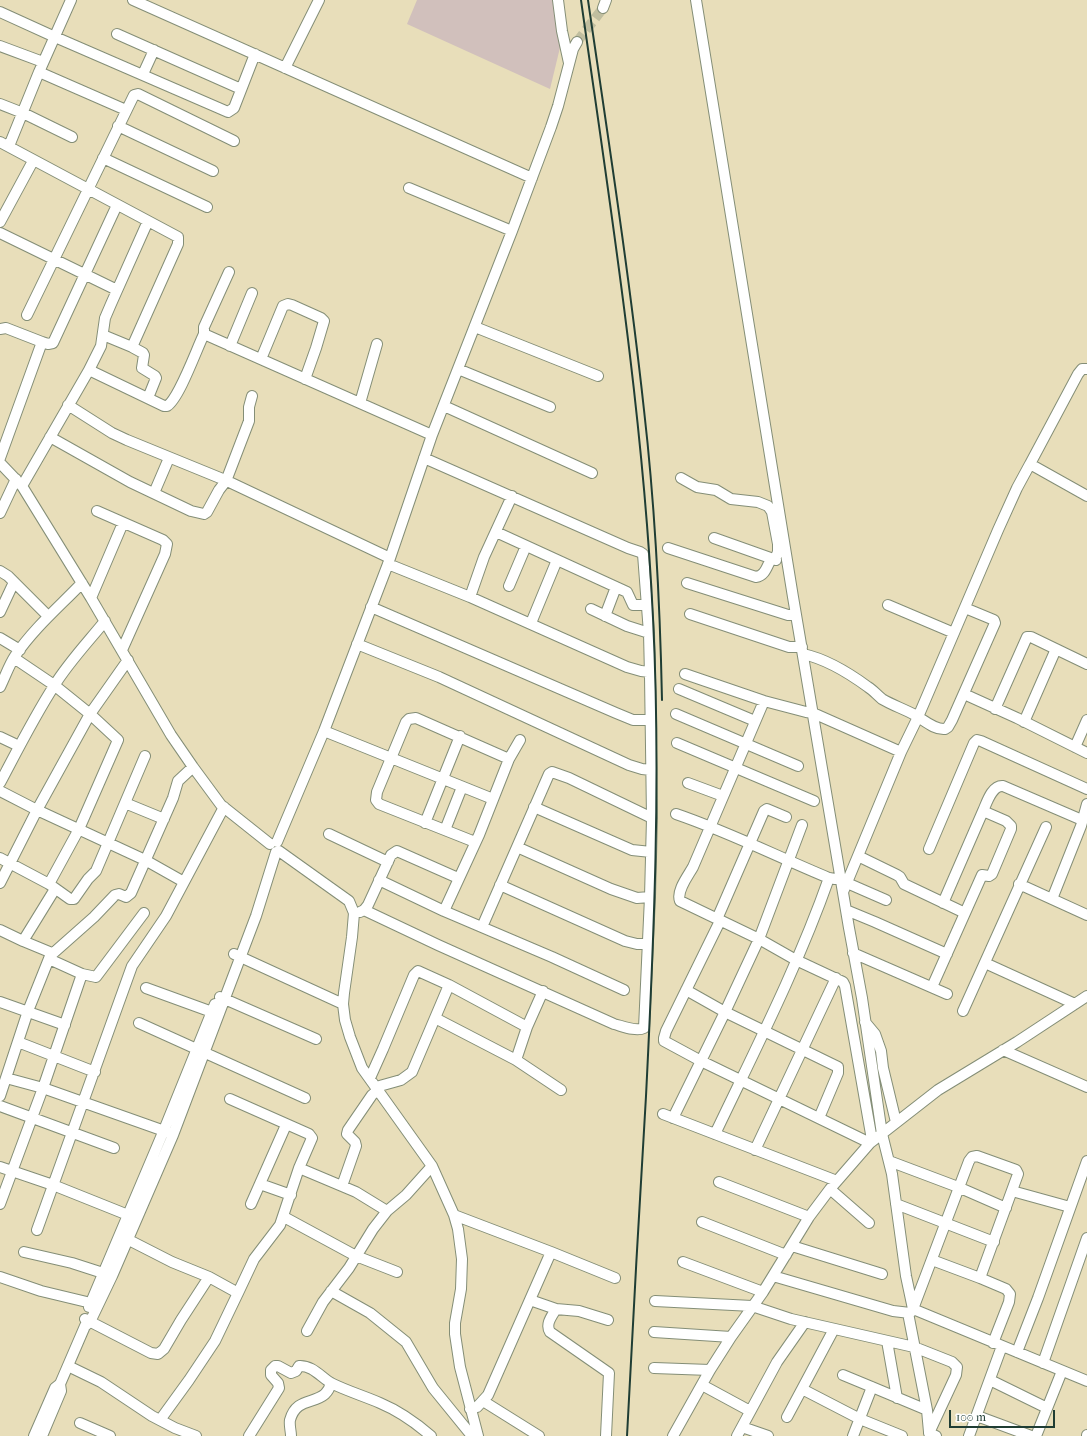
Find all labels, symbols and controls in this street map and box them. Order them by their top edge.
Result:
scale bar [951,1402,1057,1428]
text: 100 m [956,1410,986,1424]

